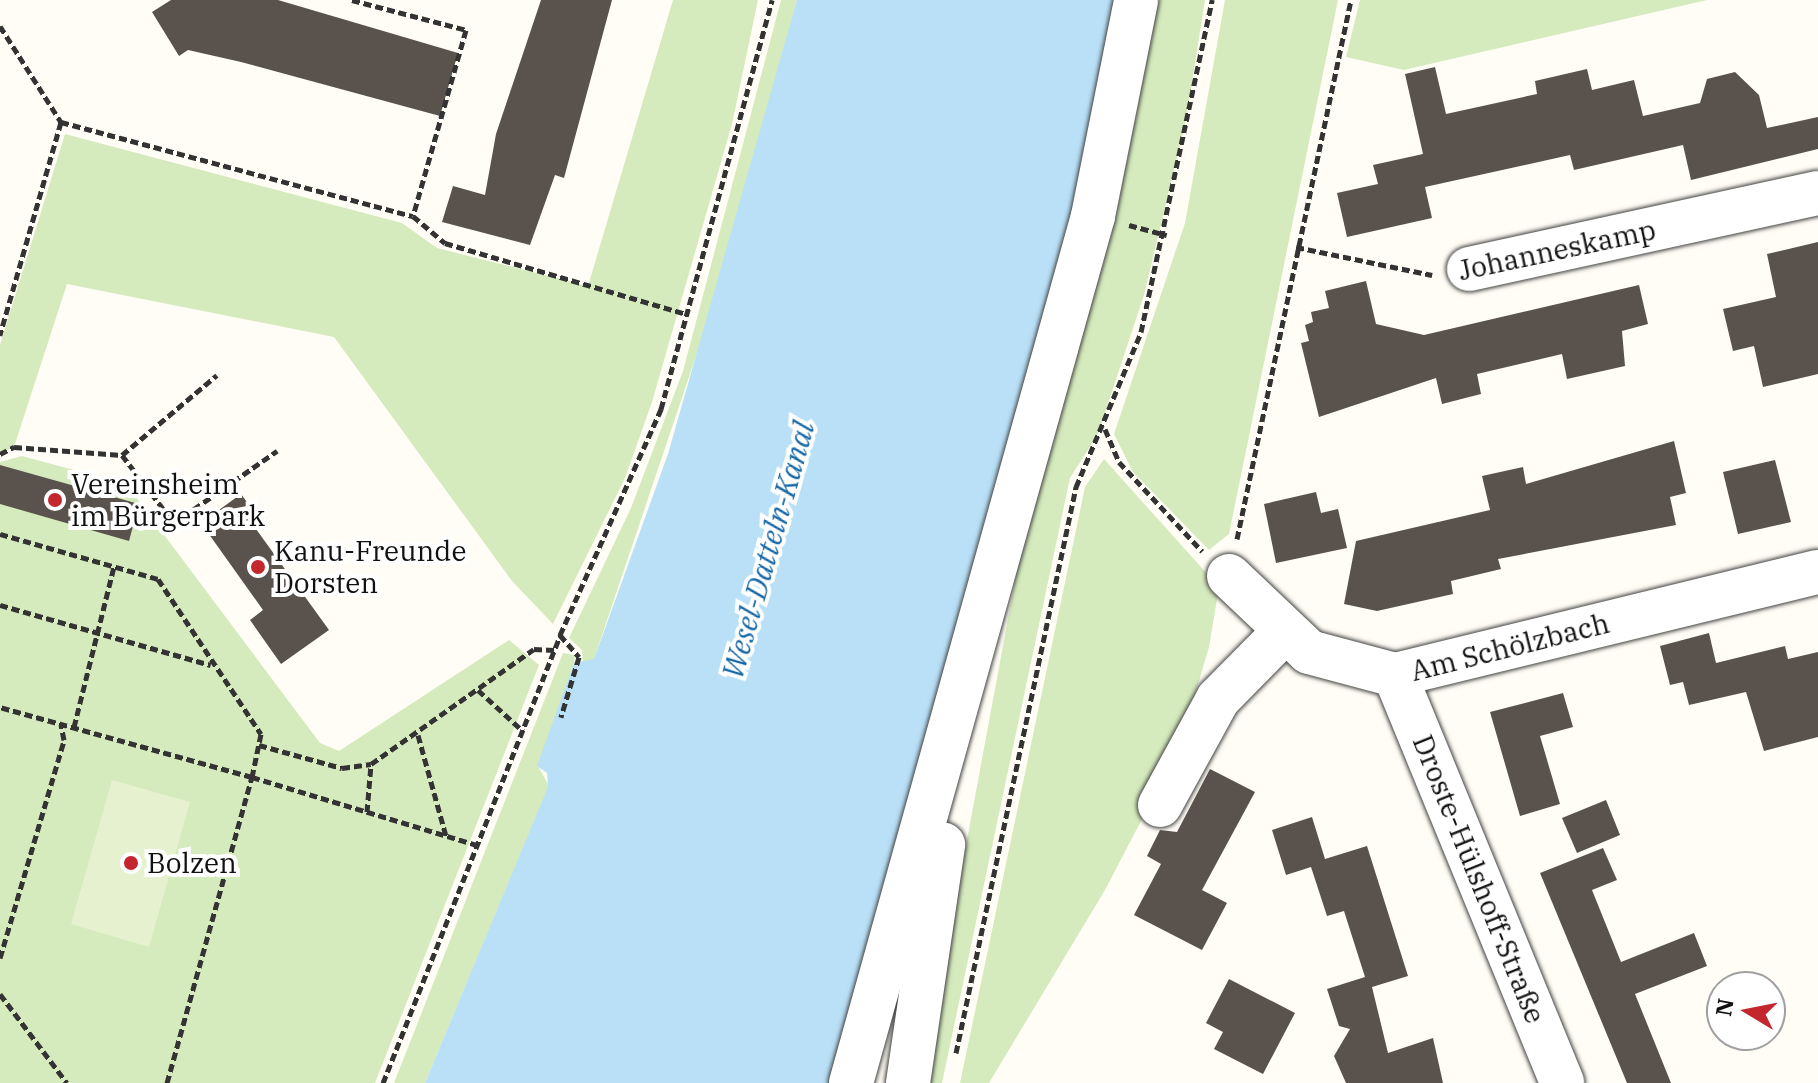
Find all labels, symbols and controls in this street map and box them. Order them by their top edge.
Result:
street label: Johanneskamp [1455,213,1659,287]
water label: Wesel-Datteln-Kanal [714,417,822,683]
place label: Vereinsheim im Bürgerpark [71,467,265,533]
marker: Vereinsheim im Bürgerpark [46,491,64,509]
place label: Kanu-Freunde Dorsten [274,534,466,600]
marker: Kanu-Freunde Dorsten [249,558,267,576]
street label: Am Schölzbach [1407,606,1613,688]
street label: Droste-Hülshoff-Straße [1406,730,1552,1028]
place label: Bolzen [147,846,237,880]
marker: Bolzen [122,854,140,872]
north arrow [1706,971,1786,1051]
text: N [1708,996,1740,1018]

